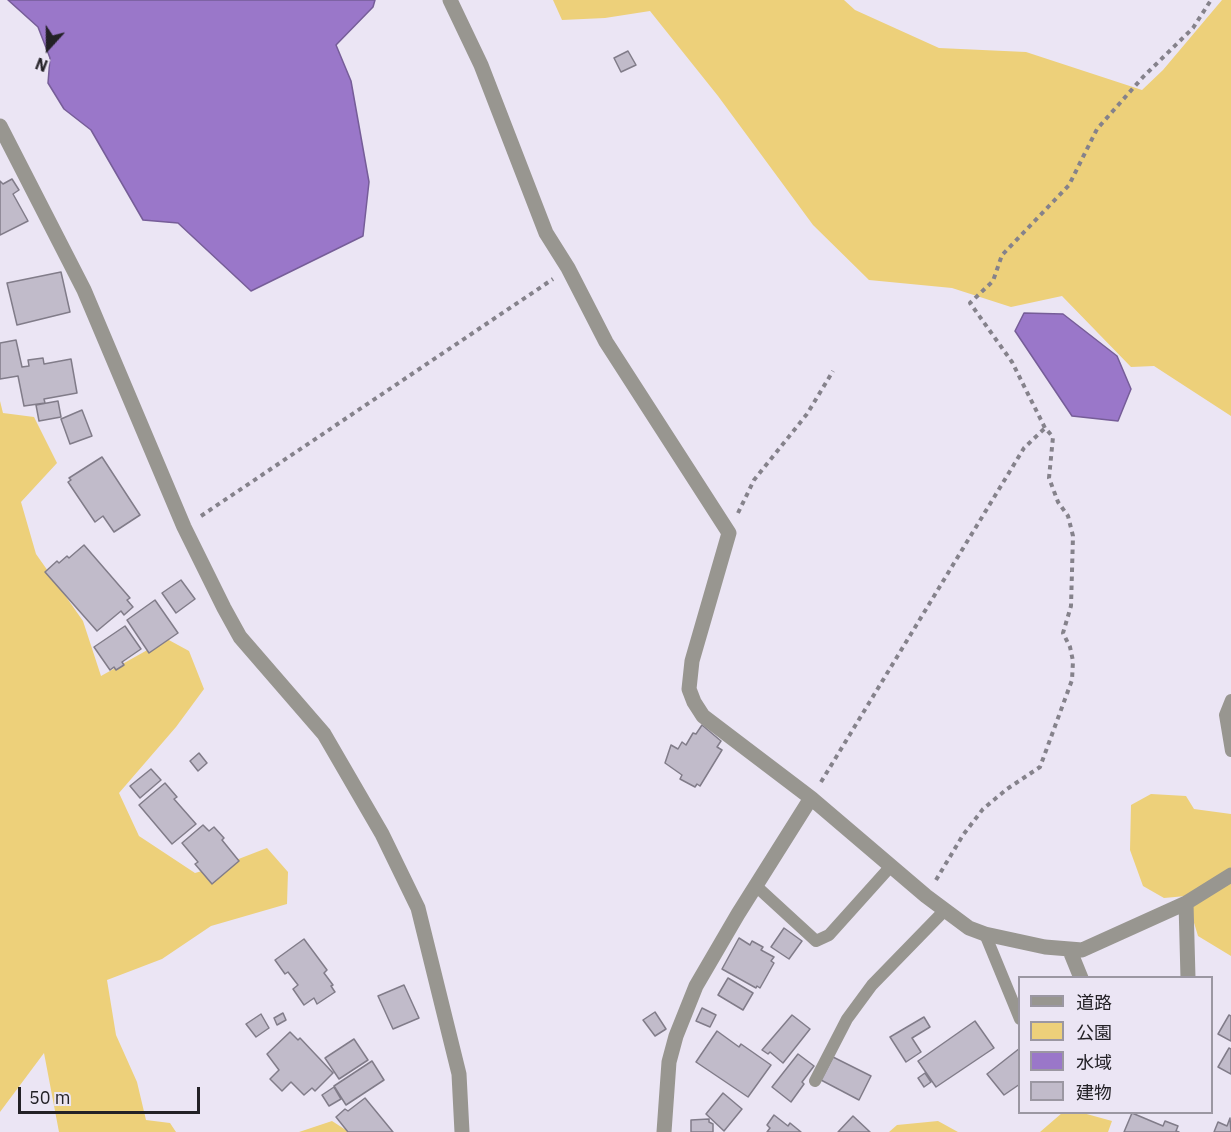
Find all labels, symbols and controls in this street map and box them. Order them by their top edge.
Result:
north arrow [18,18,78,78]
text: N [33,53,51,76]
legend [1018,976,1213,1114]
text: 道路 [1076,991,1112,1014]
text: 公園 [1076,1021,1112,1044]
text: 水域 [1076,1051,1112,1074]
scale bar [21,1075,202,1113]
text: 建物 [1076,1081,1112,1104]
text: 50 m [29,1086,71,1109]

